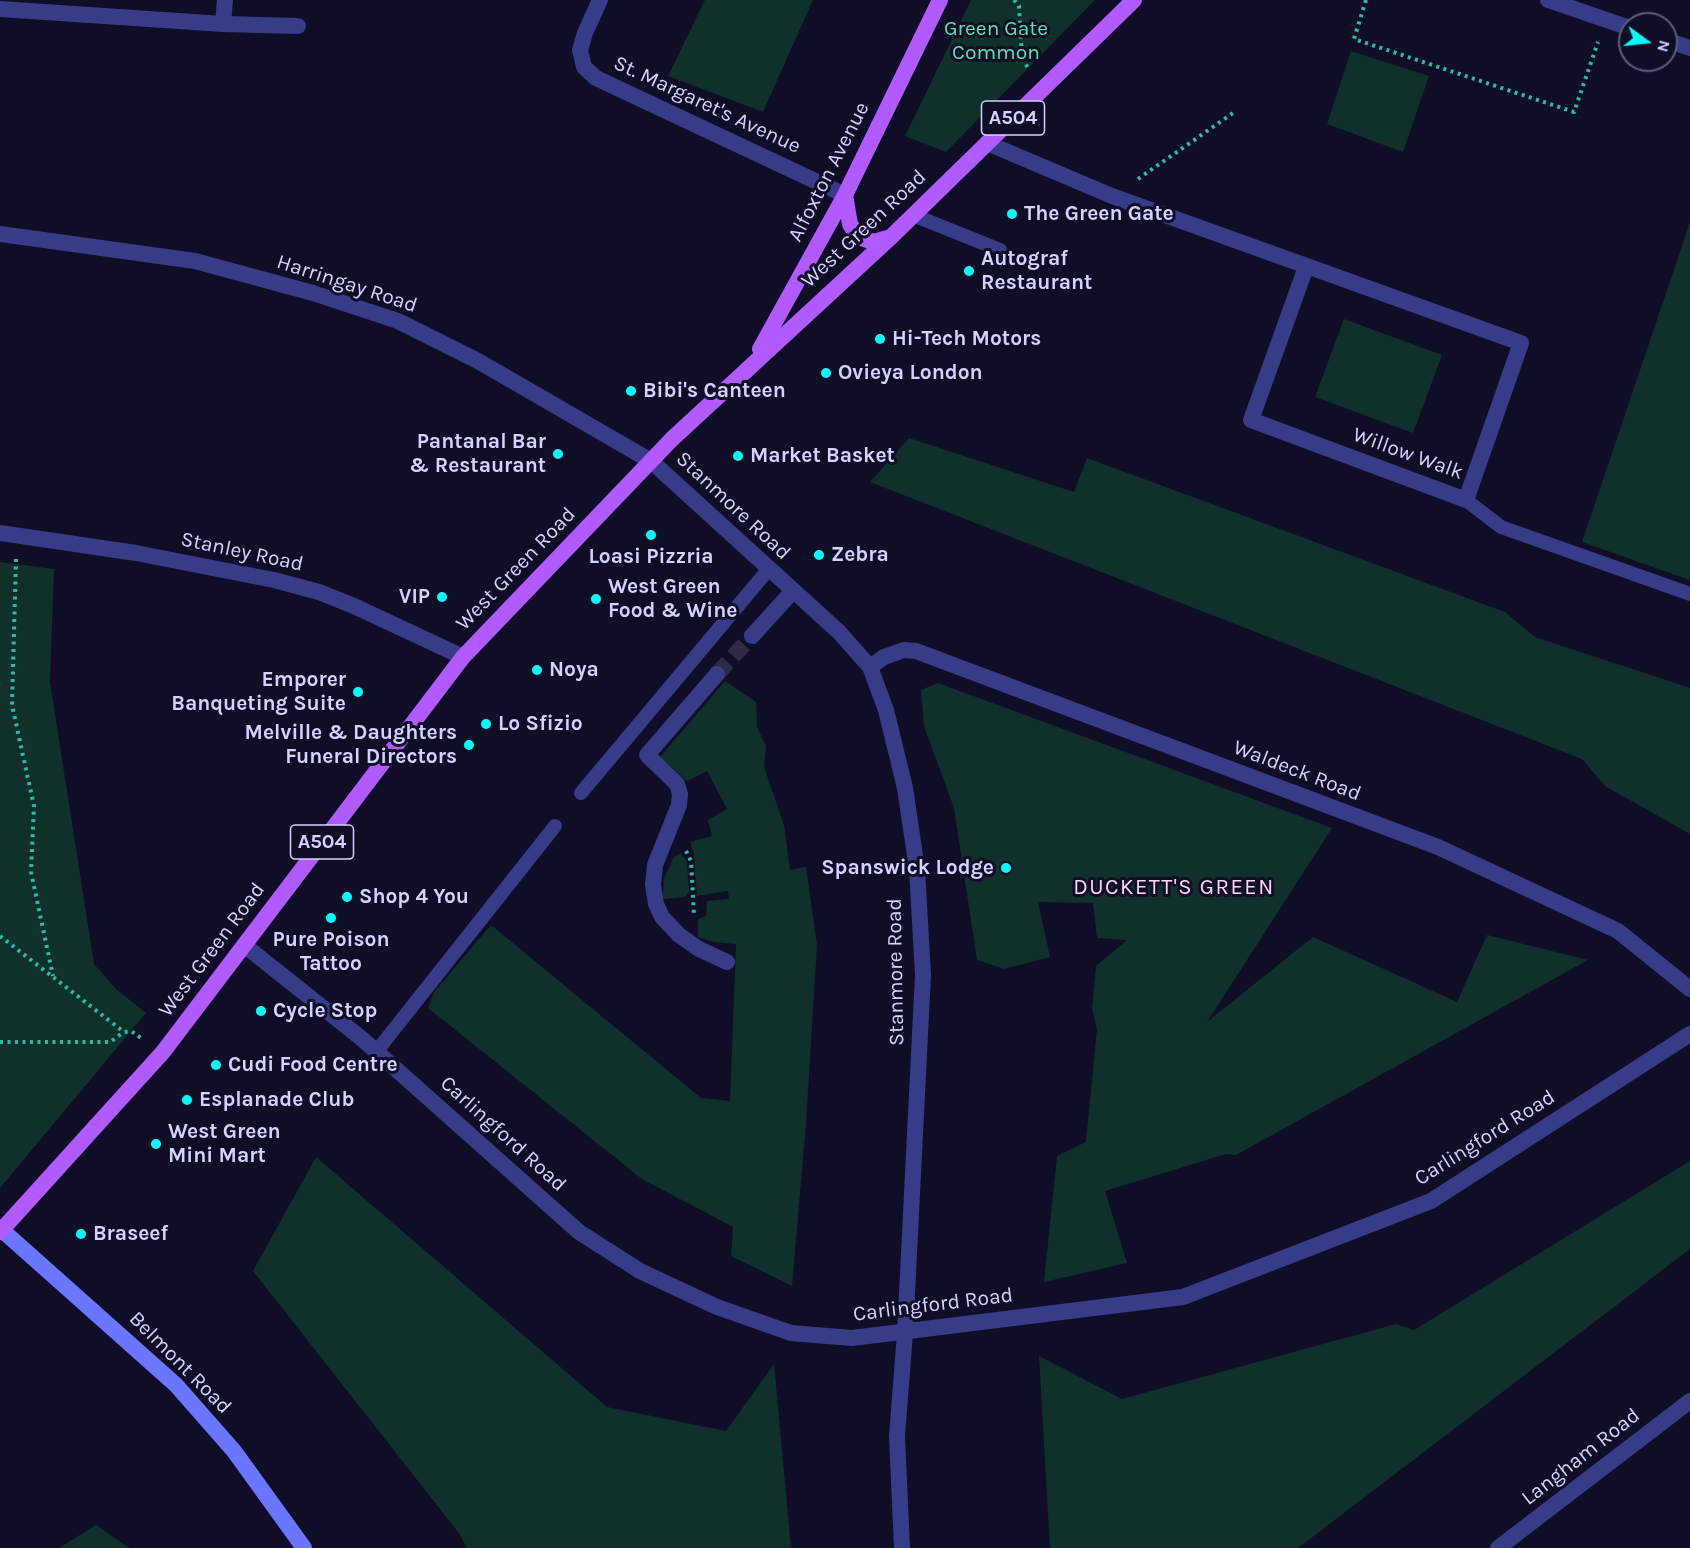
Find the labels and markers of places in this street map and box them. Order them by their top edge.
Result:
place label: The Green Gate [1024,201,1174,227]
marker: The Green Gate [1005,207,1019,221]
place label: Autograf Restaurant [981,246,1092,296]
marker: Autograf Restaurant [962,264,976,278]
place label: Hi-Tech Motors [892,326,1041,352]
marker: Hi-Tech Motors [873,332,887,346]
place label: Ovieya London [838,360,983,386]
marker: Ovieya London [819,366,833,380]
place label: Bibi's Canteen [643,378,786,404]
marker: Bibi's Canteen [624,384,638,398]
place label: Pantanal Bar & Restaurant [409,429,546,479]
place label: Market Basket [750,443,895,469]
marker: Pantanal Bar & Restaurant [551,447,565,461]
marker: Market Basket [731,449,745,463]
marker: Loasi Pizzria [644,528,658,542]
place label: Zebra [831,542,889,568]
place label: Loasi Pizzria [588,544,714,570]
marker: Zebra [812,548,826,562]
place label: West Green Food & Wine [608,574,737,624]
place label: VIP [399,584,430,610]
marker: VIP [435,590,449,604]
marker: West Green Food & Wine [589,592,603,606]
place label: Noya [549,657,599,683]
marker: Noya [530,663,544,677]
place label: Emporer Banqueting Suite [171,667,346,717]
marker: Emporer Banqueting Suite [351,685,365,699]
place label: Lo Sfizio [498,711,583,737]
marker: Lo Sfizio [479,717,493,731]
place label: Melville & Daughters Funeral Directors [245,720,457,770]
marker: Melville & Daughters Funeral Directors [462,738,476,752]
place label: Spanswick Lodge [821,855,994,881]
marker: Spanswick Lodge [999,861,1013,875]
place label: Shop 4 You [359,884,469,910]
marker: Shop 4 You [340,890,354,904]
marker: Pure Poison Tattoo [324,911,338,925]
place label: Pure Poison Tattoo [272,927,390,977]
place label: Cycle Stop [273,998,377,1024]
marker: Cycle Stop [254,1004,268,1018]
place label: Cudi Food Centre [228,1052,398,1078]
marker: Cudi Food Centre [209,1058,223,1072]
place label: Esplanade Club [199,1087,354,1113]
marker: Esplanade Club [180,1093,194,1107]
place label: West Green Mini Mart [168,1119,281,1169]
marker: West Green Mini Mart [149,1137,163,1151]
place label: Braseef [93,1221,168,1247]
marker: Braseef [74,1227,88,1241]

